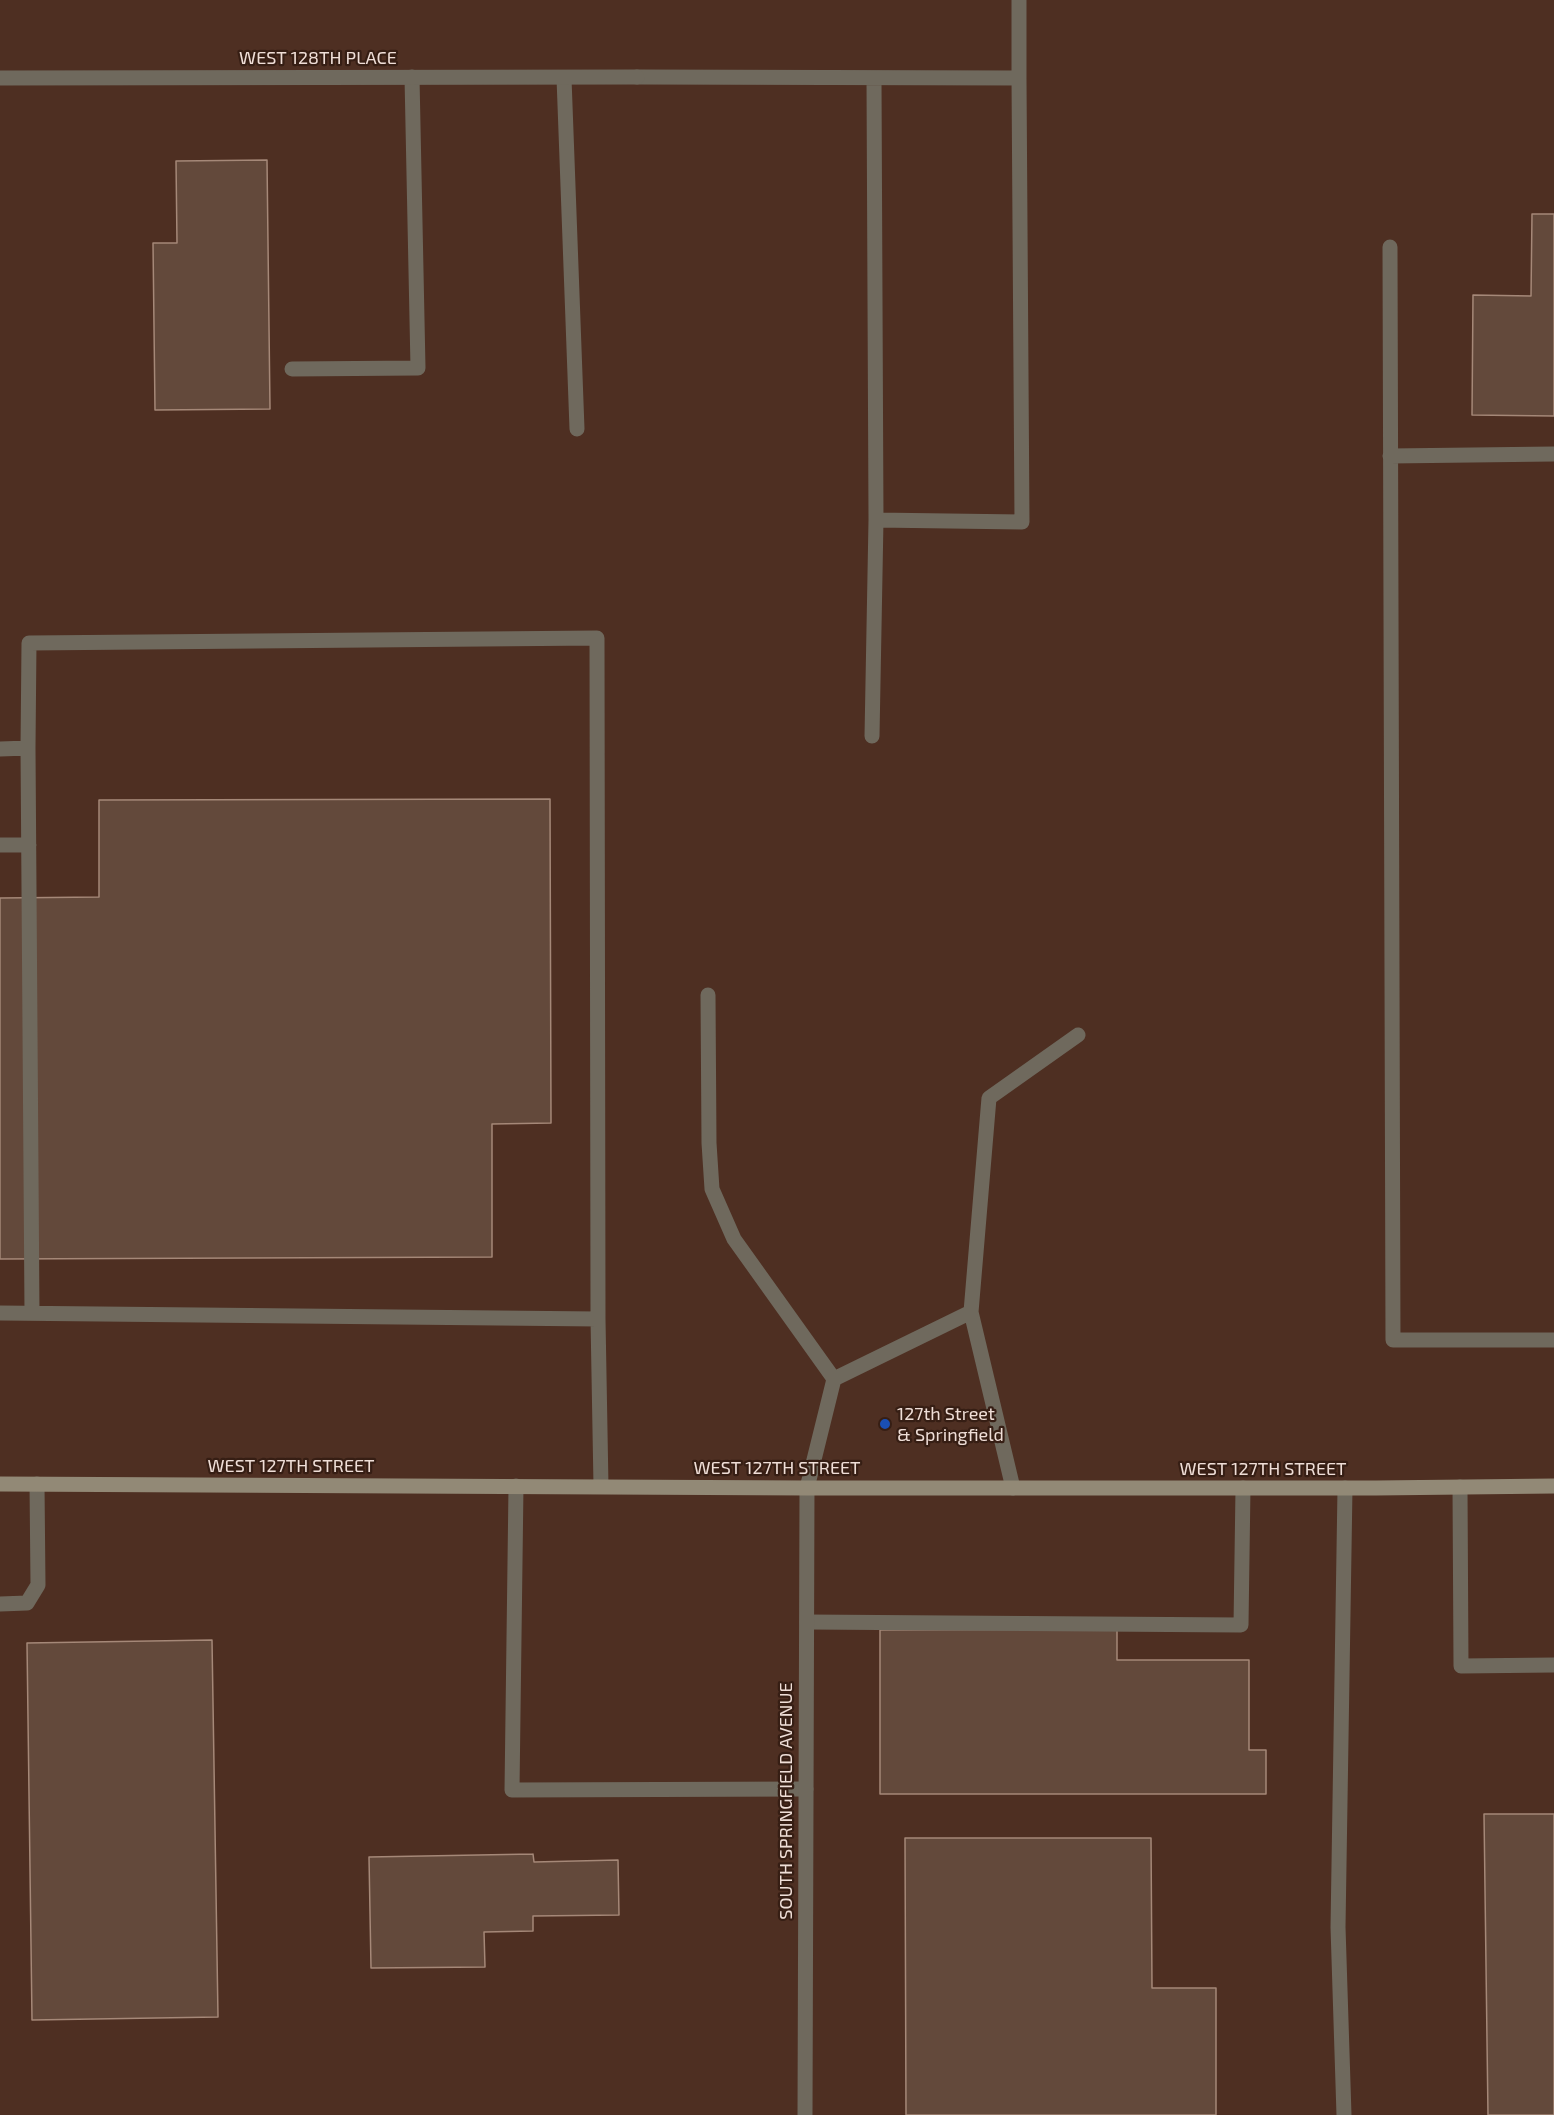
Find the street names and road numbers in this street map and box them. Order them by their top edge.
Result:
street label: WEST 128TH PLACE [239,47,397,69]
street label: WEST 127TH STREET [207,1455,375,1477]
street label: WEST 127TH STREET [693,1457,861,1479]
street label: WEST 127TH STREET [1179,1458,1347,1480]
street label: SOUTH SPRINGFIELD AVENUE [775,1682,797,1920]

